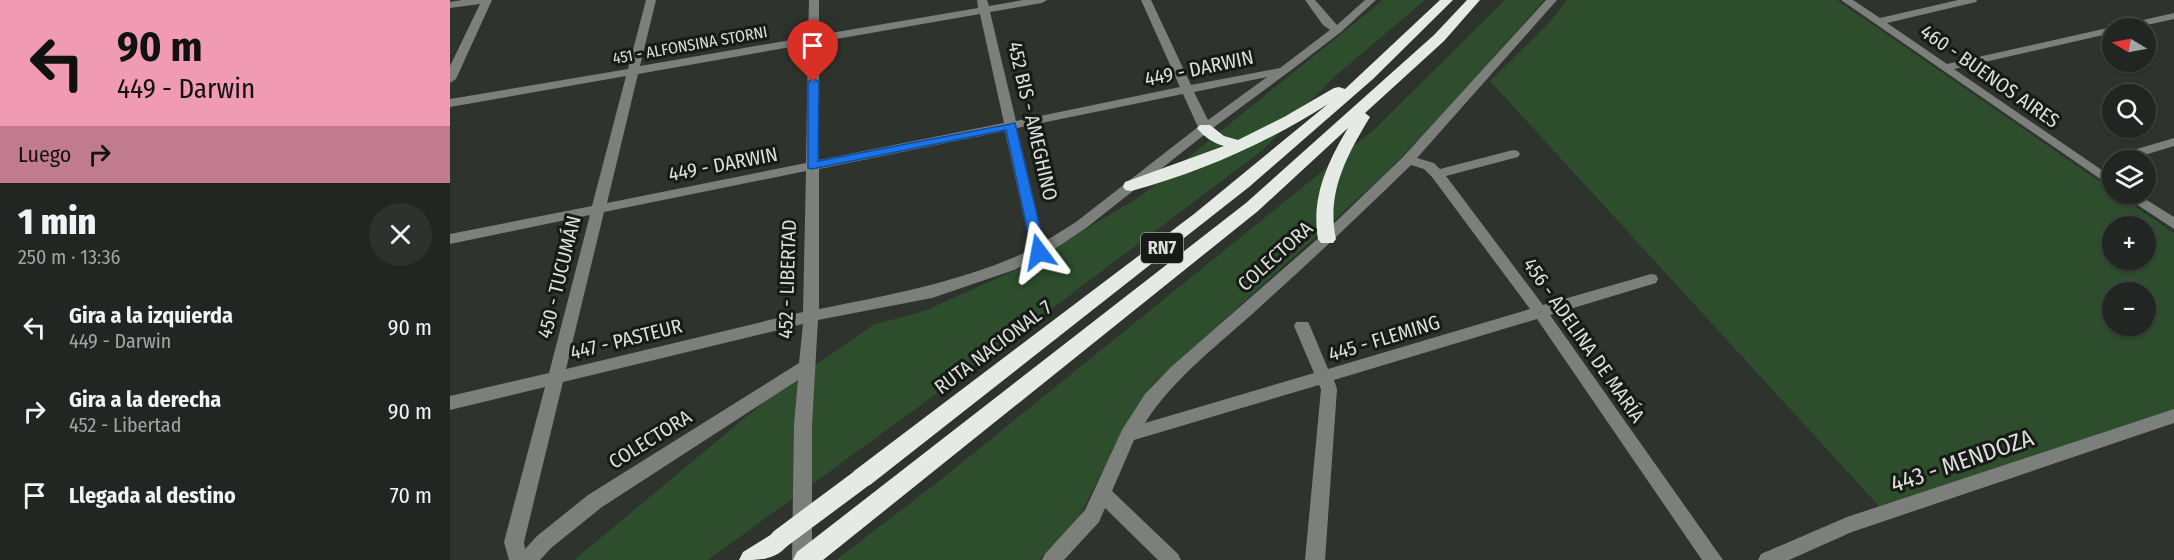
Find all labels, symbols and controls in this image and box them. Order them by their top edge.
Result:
north arrow [2102,18,2156,72]
map controls [2102,18,2156,336]
street label: 460 - BUENOS AIRES [1916,19,2064,133]
pin [787,20,838,82]
text: 90 m [117,22,202,72]
street label: 451 - ALFONSINA STORNI [611,22,769,68]
icon: left [18,24,96,102]
icon: arrive [796,29,829,62]
street label: 452 BIS - AMEGHINO [1003,39,1063,203]
street label: 449 - DARWIN [1142,45,1256,91]
text: 449 - Darwin [117,73,255,105]
button: search [2102,84,2156,138]
icon: right [83,138,116,171]
text: Luego [18,141,71,168]
street label: 449 - DARWIN [666,142,780,186]
button: layers [2102,150,2156,204]
text: 1 min [18,200,96,244]
button: close [369,203,432,266]
street label: 450 - TUCUMÁN [532,213,586,341]
street label: COLECTORA [1232,216,1318,296]
button: + [2102,216,2156,270]
street label: 452 - LIBERTAD [773,219,801,339]
position arrow [1007,220,1071,284]
road number: RN7 [1141,233,1183,263]
text: 250 m · 13:36 [18,245,120,269]
street label: 456 - ADELINA DE MARÍA [1518,253,1650,427]
button: − [2102,282,2156,336]
street label: RUTA NACIONAL 7 [930,295,1056,399]
text: Gira a la izquierda [69,302,233,329]
street label: 445 - FLEMING [1325,310,1443,366]
icon: left [18,311,51,344]
street label: 447 - PASTEUR [568,313,685,364]
text: 90 m [388,314,432,341]
text: 449 - Darwin [69,329,171,353]
text: Gira a la derecha [69,386,221,413]
icon: right [18,395,51,428]
text: 90 m [388,398,432,425]
street label: COLECTORA [604,404,696,474]
text: 452 - Libertad [69,413,181,437]
street label: 443 - MENDOZA [1887,423,2037,499]
icon: arrive [18,479,51,512]
text: Llegada al destino [69,482,236,509]
text: 70 m [390,482,432,509]

